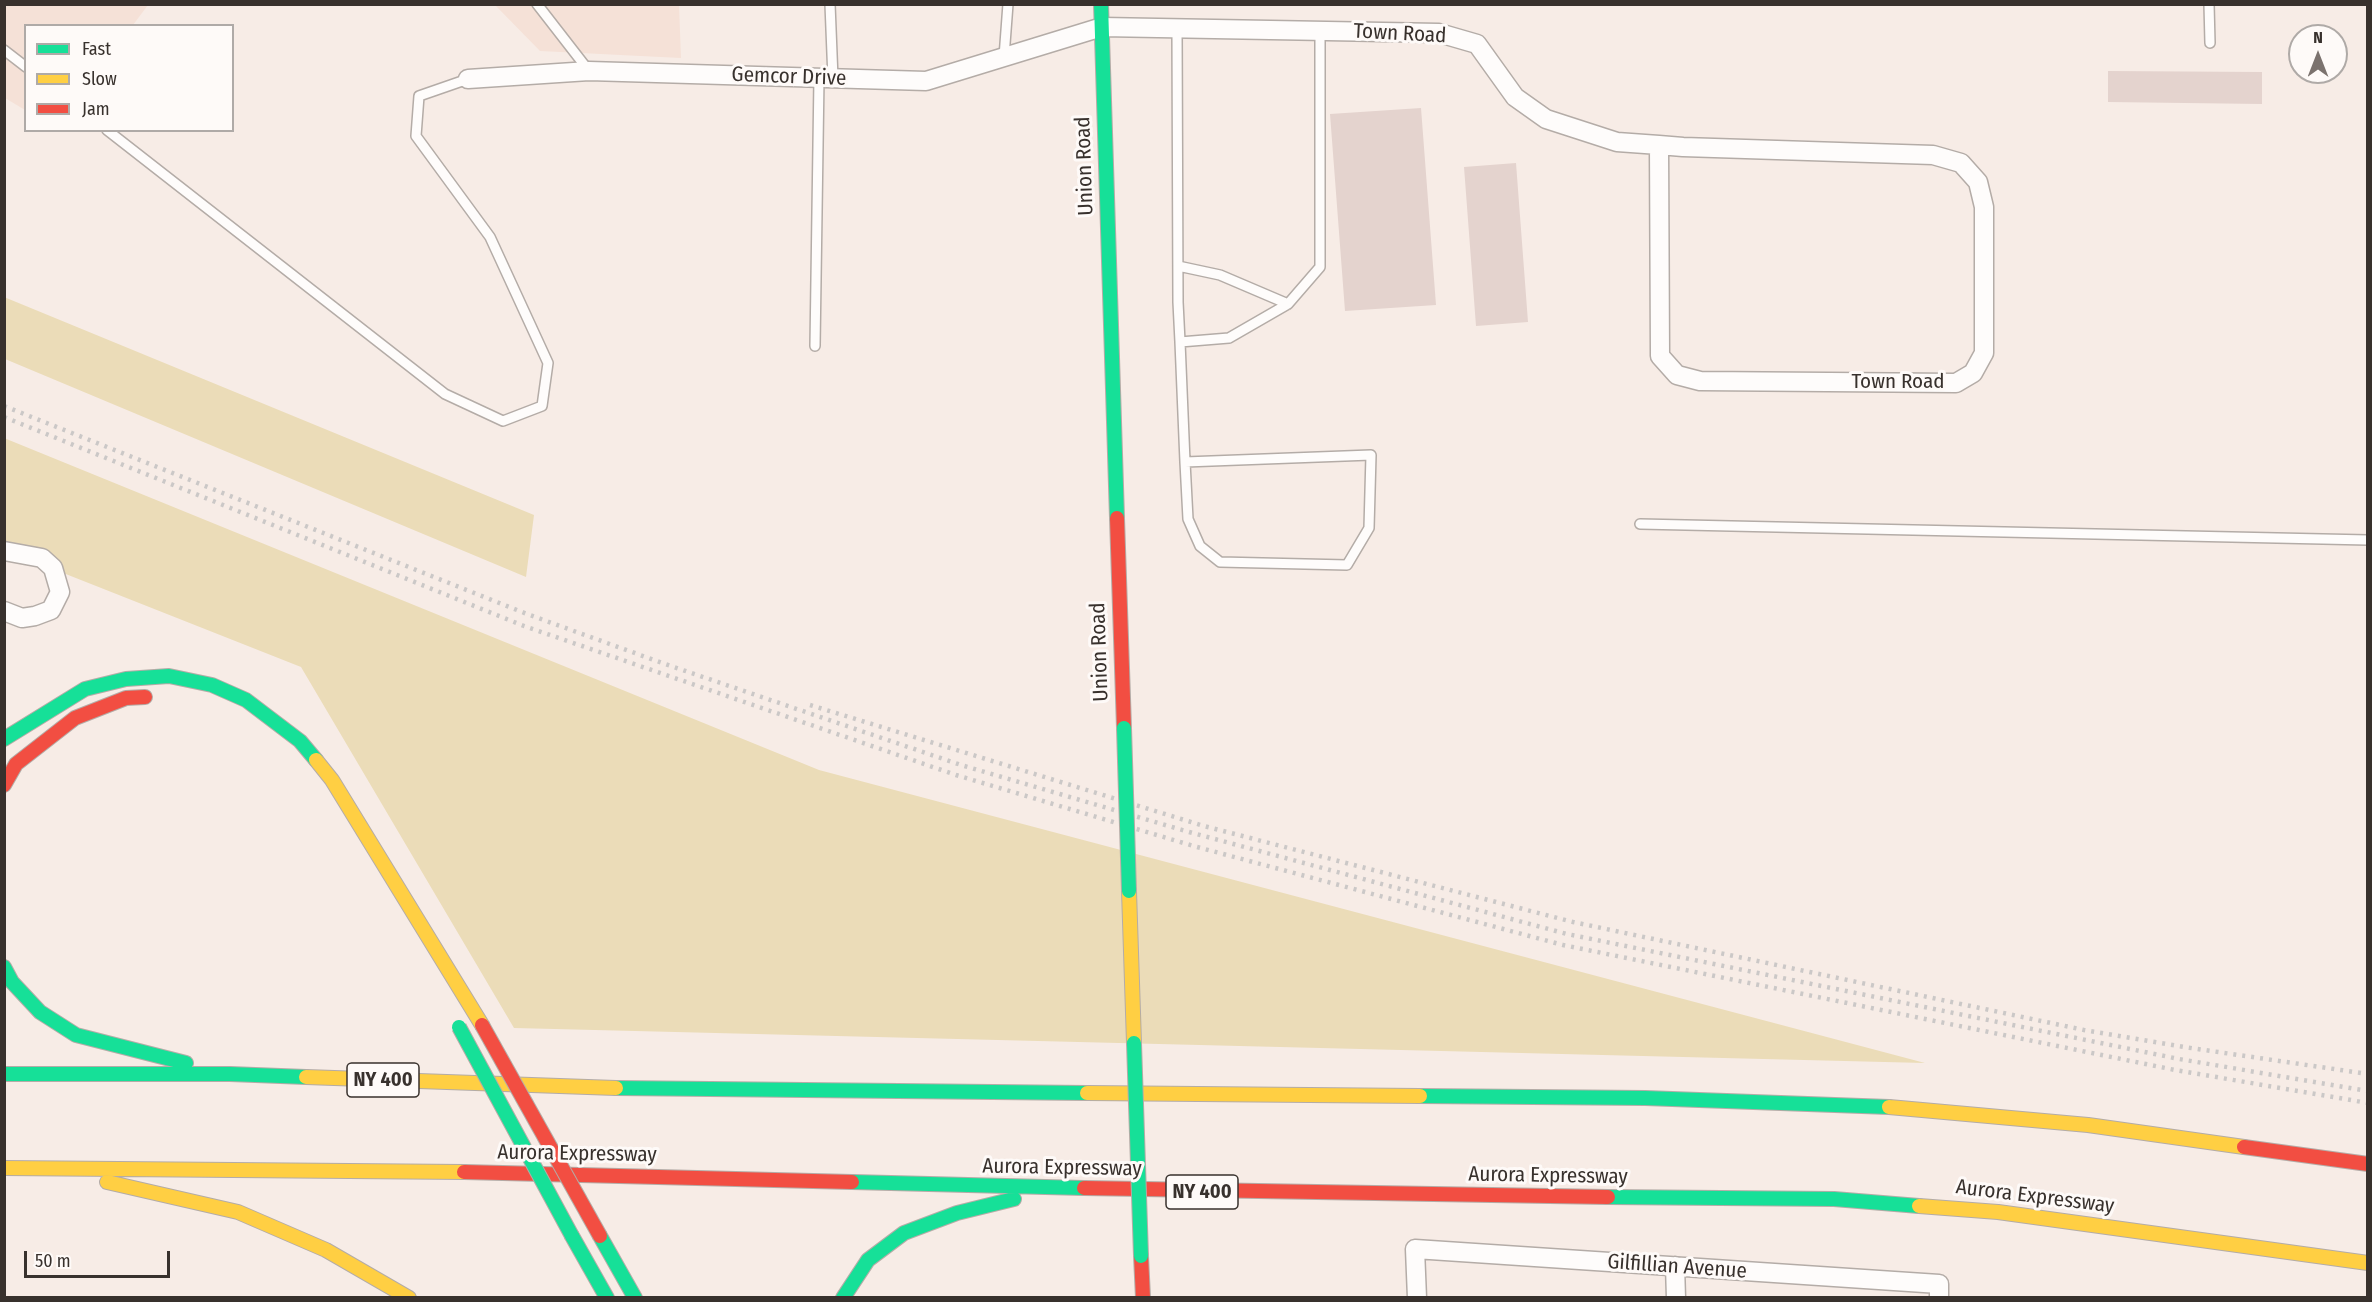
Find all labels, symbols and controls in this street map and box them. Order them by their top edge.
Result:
street label: Town Road [1353,19,1447,49]
legend [24,24,234,132]
north arrow [2288,24,2348,84]
text: N [2313,28,2323,47]
text: Fast [82,38,111,60]
street label: Gemcor Drive [731,62,847,92]
text: Slow [82,68,117,90]
text: Jam [82,98,110,120]
street label: Union Road [1071,116,1099,216]
street label: Town Road [1852,369,1944,395]
street label: Union Road [1086,602,1114,702]
road number: NY 400 [347,1063,419,1097]
street label: Aurora Expressway [497,1140,657,1168]
street label: Aurora Expressway [982,1154,1142,1182]
street label: Aurora Expressway [1468,1162,1628,1190]
road number: NY 400 [1166,1175,1238,1209]
street label: Aurora Expressway [1954,1175,2116,1219]
scale bar [27,1239,172,1277]
text: 50 m [35,1250,71,1272]
street label: Gilfillian Avenue [1606,1250,1748,1284]

